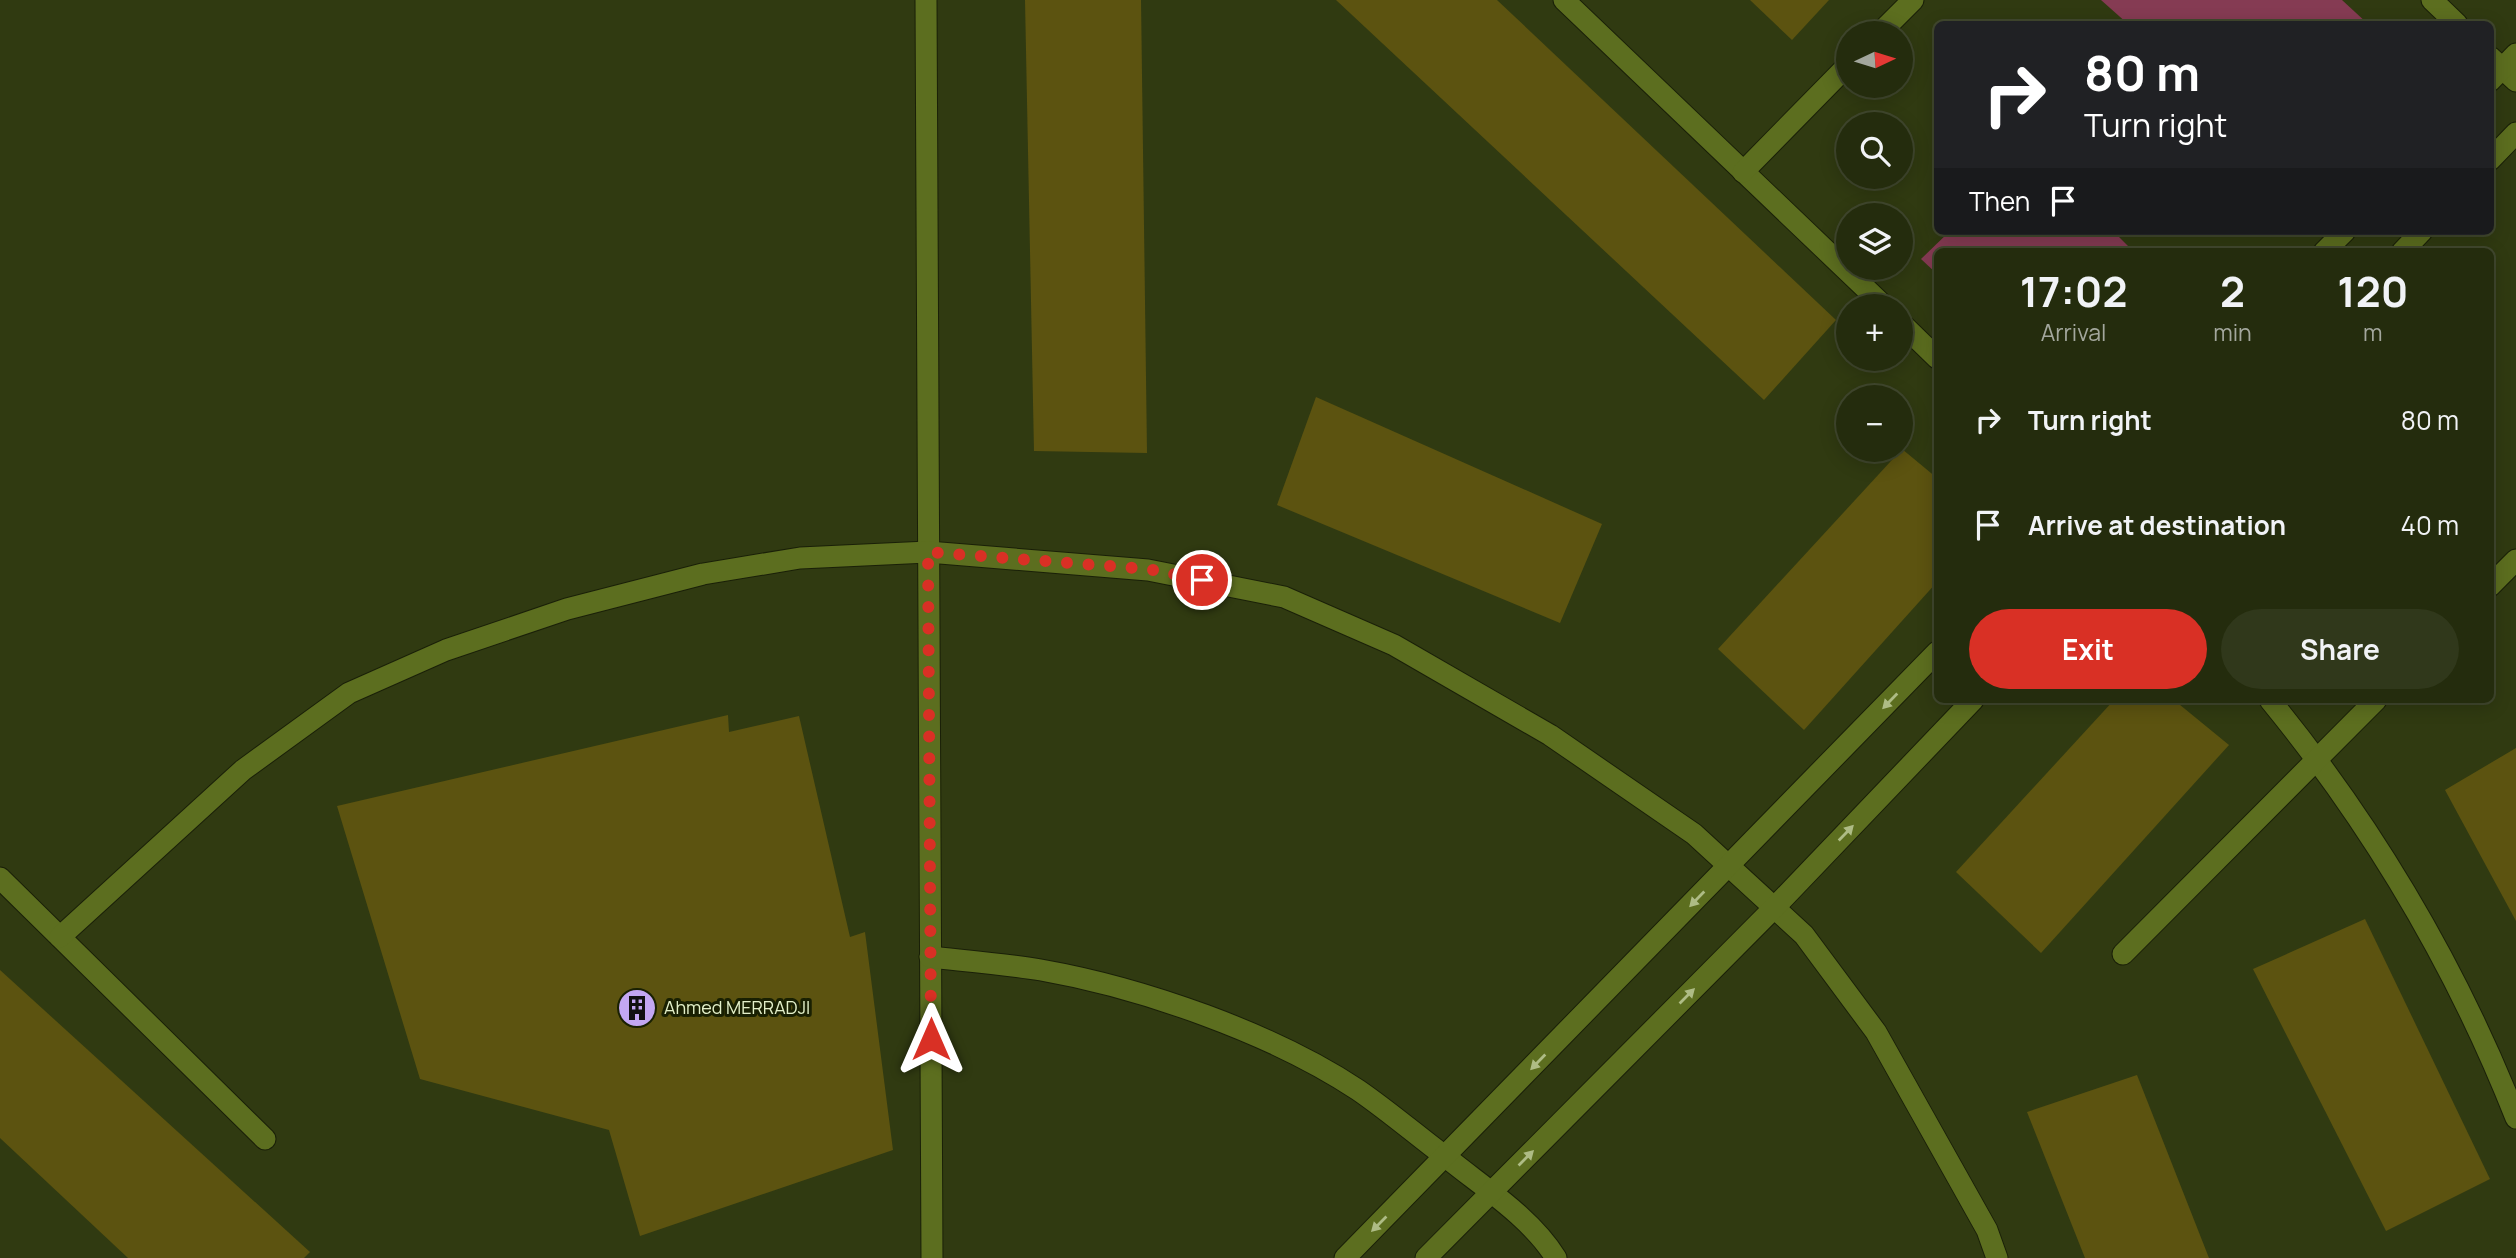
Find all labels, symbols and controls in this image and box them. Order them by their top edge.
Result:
north arrow [1836,21,1913,98]
map controls [1836,21,1913,462]
text: 80 m [2084,39,2200,106]
icon: right [1969,49,2060,140]
text: Turn right [2084,103,2227,147]
button: search [1836,112,1913,189]
icon: arrive [2044,182,2082,220]
text: Then [1969,183,2030,219]
button: layers [1836,203,1913,280]
text: 17:02 [2020,262,2127,320]
text: 2 [2220,262,2245,320]
text: 120 [2337,262,2408,320]
button: + [1836,294,1913,371]
text: Arrival [2041,316,2106,348]
text: min [2213,316,2252,348]
text: m [2363,316,2383,348]
button: − [1836,385,1913,462]
icon: right [1969,401,2007,439]
text: Turn right [2028,402,2152,438]
text: 80 m [2401,402,2459,438]
icon: arrive [1969,506,2007,544]
text: Arrive at destination [2028,507,2286,543]
text: 40 m [2401,507,2459,543]
pin [1172,550,1232,610]
icon: arrive [1183,561,1221,599]
button: Exit [1969,609,2207,689]
button: Share [2221,609,2459,689]
one-way arrow [1881,692,1898,709]
one-way arrow [1837,825,1854,842]
one-way arrow [1690,890,1706,907]
building icon: Ahmed MERRADJI [616,987,658,1029]
one-way arrow [1678,988,1694,1005]
place label: Ahmed MERRADJI [664,995,810,1019]
position arrow [894,1002,968,1076]
one-way arrow [1530,1053,1547,1069]
one-way arrow [1518,1149,1535,1166]
one-way arrow [1371,1215,1387,1232]

